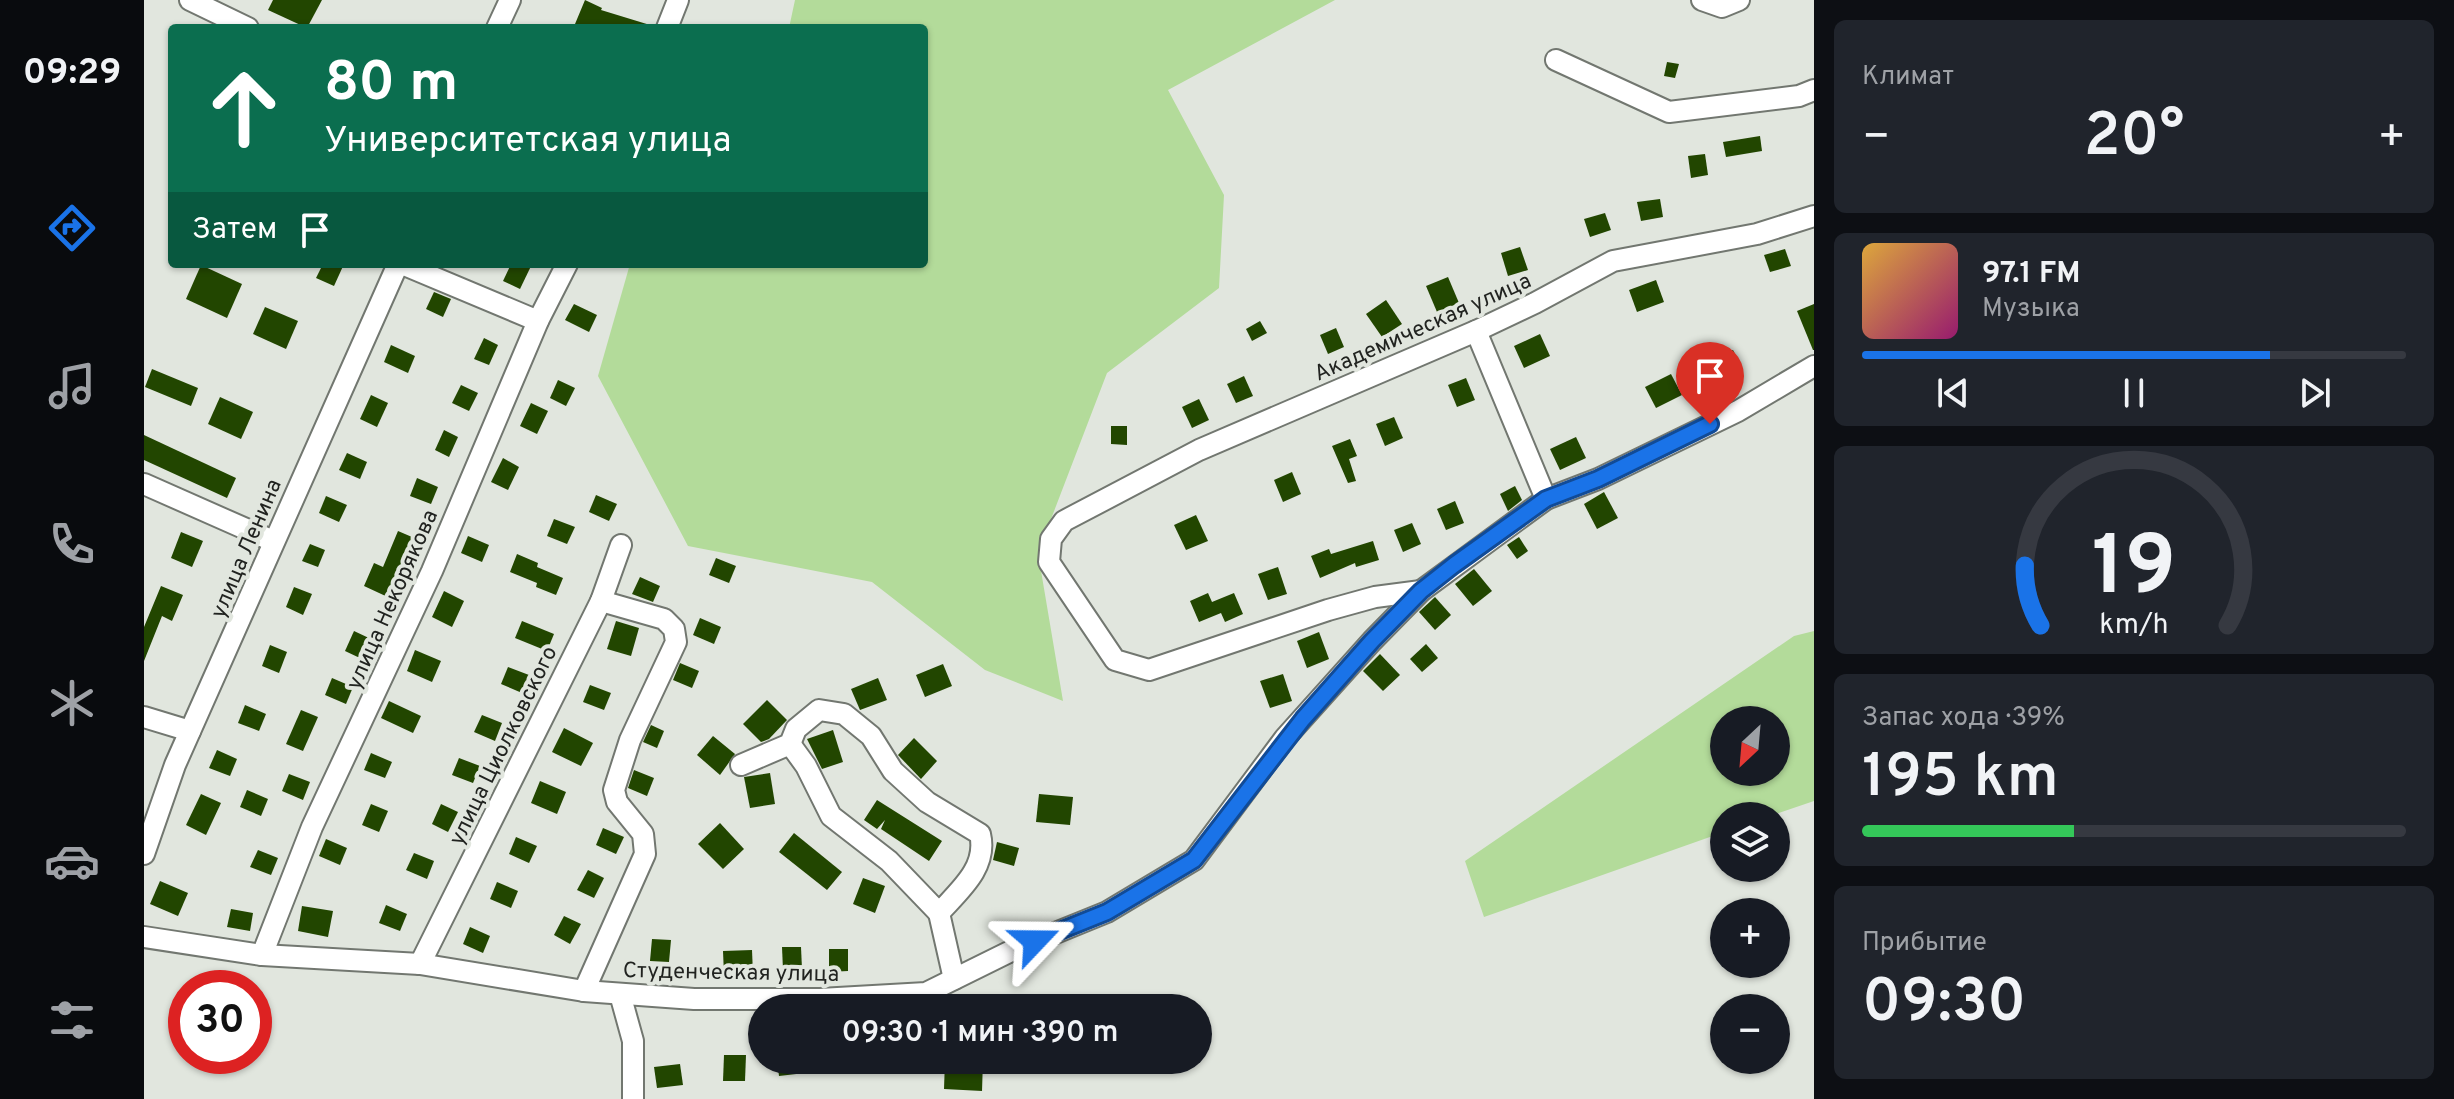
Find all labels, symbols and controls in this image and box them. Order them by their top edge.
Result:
text: 80 m [324,50,458,120]
text: 09:29 [23,51,121,97]
icon: ahead [192,56,296,160]
text: Климат [1862,61,1954,94]
text: 20° [2084,101,2184,177]
text: − [1862,111,1890,167]
text: + [2378,111,2406,167]
text: Университетская улица [324,119,731,165]
icon: directions [44,200,100,256]
icon: arrive [293,208,337,252]
text: Затем [192,212,277,249]
text: 97.1 FM [1982,256,2081,293]
street label: Академическая улица [1310,268,1536,388]
text: Музыка [1982,293,2080,326]
pin [1676,342,1744,424]
icon: arrive [1688,354,1732,398]
icon: music [44,358,100,414]
icon: previous [1931,371,1975,415]
icon: pause [2112,371,2156,415]
icon: next [2293,371,2337,415]
street label: улица Ленина [206,475,289,623]
street label: улица Некорякова [341,506,445,694]
icon: phone [44,516,100,572]
text: 19 [2092,518,2176,623]
text: km/h [2099,608,2169,644]
street label: улица Циолковского [444,642,564,850]
icon: climate [44,675,100,731]
text: Запас хода · 39% [1862,702,2065,735]
north arrow [1710,706,1790,786]
map controls [1710,706,1790,1074]
text: 195 km [1862,742,2059,818]
button: layers [1710,802,1790,882]
icon: car [44,833,100,889]
button: + [1710,898,1790,978]
position arrow [993,899,1077,983]
text: Прибытие [1862,927,1987,960]
street label: Студенческая улица [623,958,839,989]
text: 09:30 [1862,967,2026,1043]
speed limit sign: 30 [168,970,272,1074]
icon: filters [44,992,100,1048]
button: − [1710,994,1790,1074]
text: 09:30 · 1 мин · 390 m [841,1015,1119,1052]

